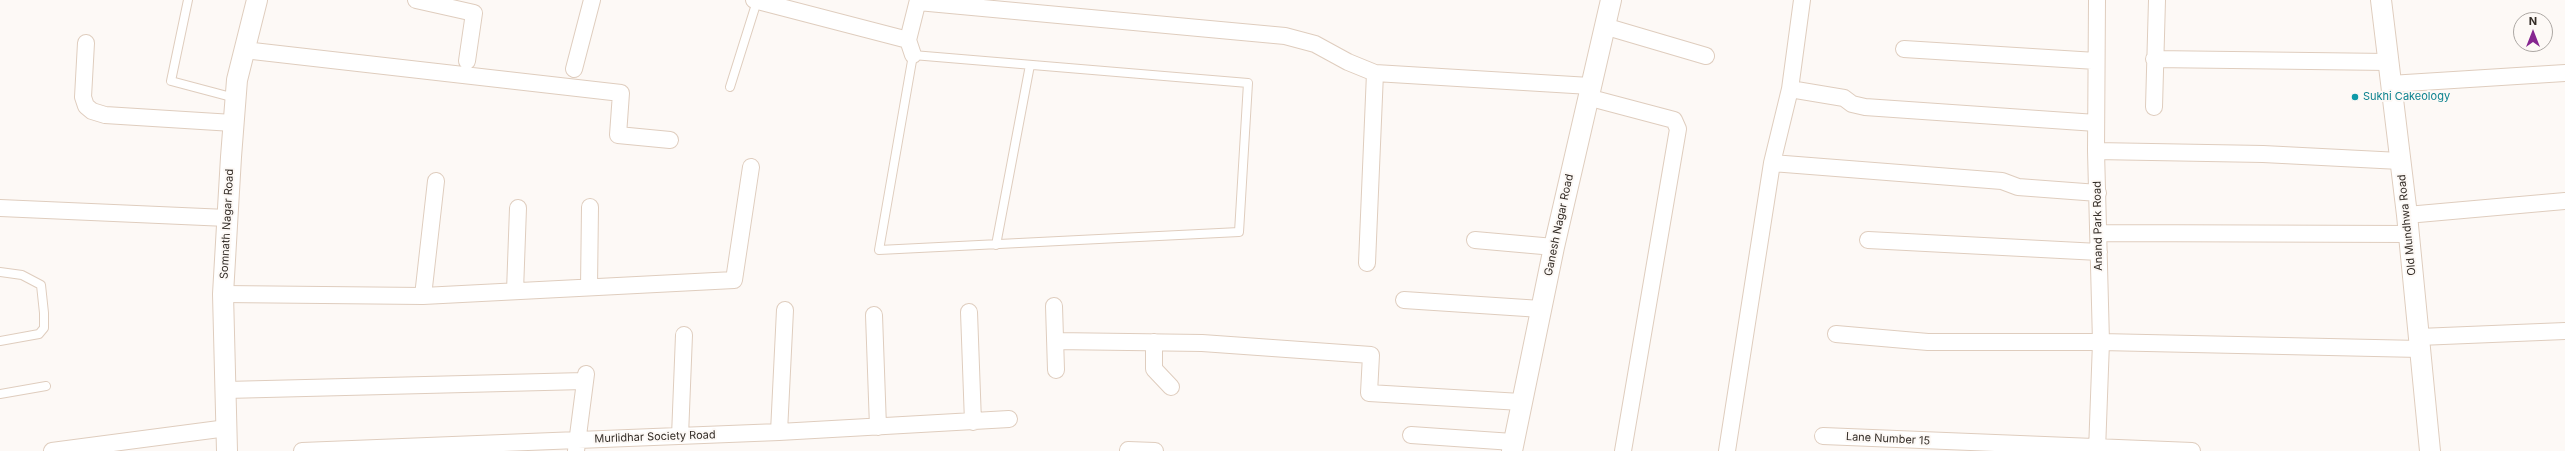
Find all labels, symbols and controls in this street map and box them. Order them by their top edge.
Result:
north arrow [2513,12,2553,52]
text: N [2529,14,2537,28]
place label: Sukhi Cakeology [2363,90,2450,104]
marker: Sukhi Cakeology [2350,92,2360,102]
street label: Somnath Nagar Road [218,169,236,279]
street label: Ganesh Nagar Road [1542,173,1576,277]
street label: Old Mundhwa Road [2395,174,2419,276]
street label: Anand Park Road [2091,181,2105,271]
street label: Murlidhar Society Road [594,428,716,446]
street label: Lane Number 15 [1846,430,1930,448]

